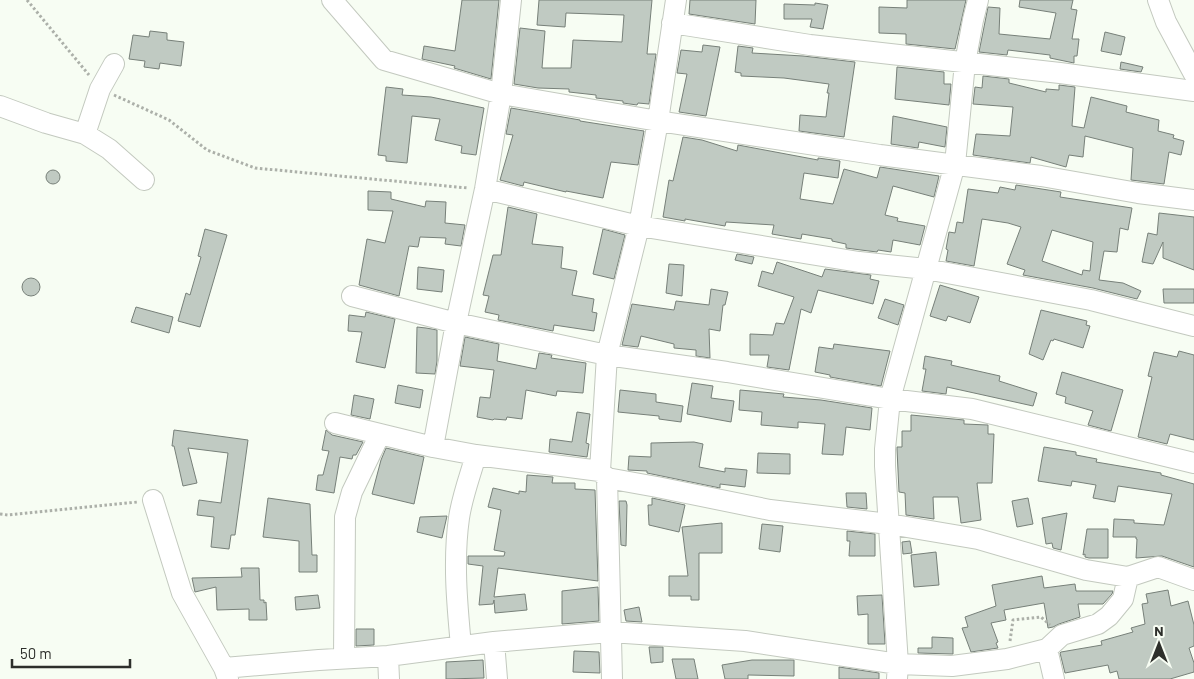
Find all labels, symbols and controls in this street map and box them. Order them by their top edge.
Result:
north arrow [1134,619,1184,669]
text: N [1154,622,1164,639]
scale bar [12,636,130,668]
text: 50 m [20,644,52,662]

